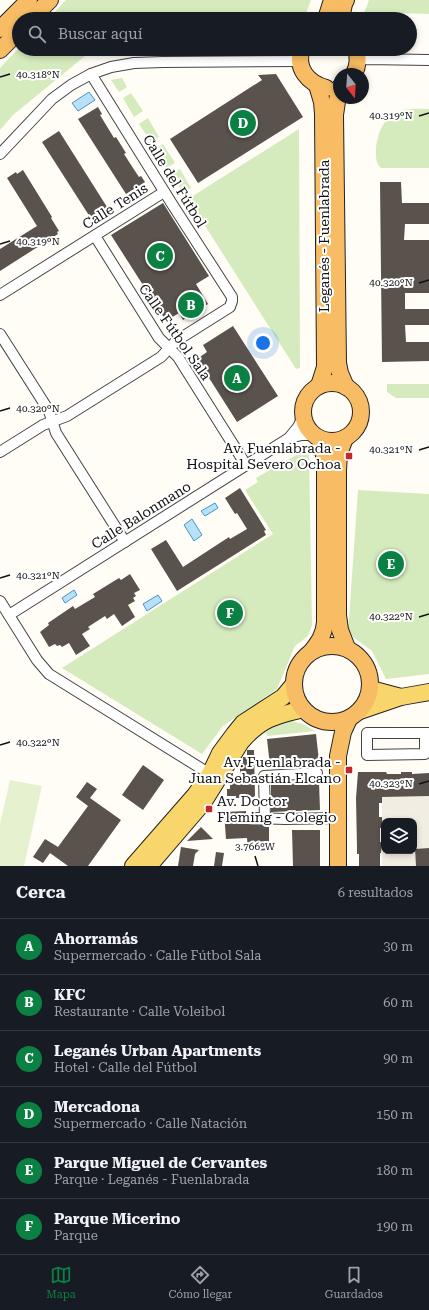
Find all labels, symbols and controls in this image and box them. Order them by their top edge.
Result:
search box [12,12,417,56]
icon: search [26,23,48,45]
text: Buscar aquí [58,25,142,43]
north arrow [333,68,369,104]
text: 40.318°N [16,69,60,80]
pin: D [230,108,256,138]
text: 40.319°N [369,110,413,121]
street label: Calle del Fútbol [140,132,210,231]
street label: Leganés - Fuenlabrada [316,159,332,312]
street label: Calle Tenis [79,179,151,232]
text: 40.319°N [16,236,60,247]
pin: C [147,241,173,271]
text: 40.320°N [369,277,413,288]
street label: Calle Fútbol Sala [136,281,214,383]
pin: B [178,290,204,320]
your location [253,333,273,353]
pin: A [224,363,250,393]
text: 40.320°N [16,403,60,414]
place label: Av. Fuenlabrada - Hospital Severo Ochoa [186,440,341,472]
text: 40.321°N [369,444,413,455]
marker: Av. Fuenlabrada - Hospital Severo Ochoa [344,451,354,461]
street label: Calle Balonmano [88,478,194,552]
pin: E [378,549,404,579]
text: 40.321°N [16,570,60,581]
pin: F [217,598,243,628]
text: 40.322°N [369,611,413,622]
text: 40.322°N [16,737,60,748]
place label: Av. Fuenlabrada - Juan Sebastián Elcano [189,754,341,786]
marker: Av. Fuenlabrada - Juan Sebastián Elcano [344,765,354,775]
text: 40.323°N [369,778,413,789]
place label: Av. Doctor Fleming - Colegio [217,793,337,825]
marker: Av. Doctor Fleming - Colegio [204,804,214,814]
map controls [381,818,417,854]
button: layers [381,818,417,854]
text: 3.766°W [235,841,276,852]
text: Cerca [16,882,66,902]
text: 6 resultados [338,885,413,900]
text: Ahorramás [54,930,138,948]
text: A [24,939,34,954]
text: 30 m [383,939,413,954]
text: Supermercado · Calle Fútbol Sala [54,948,261,963]
text: KFC [54,986,85,1004]
text: B [24,995,34,1010]
text: 60 m [383,995,413,1010]
text: Restaurante · Calle Voleibol [54,1004,225,1019]
text: Leganés Urban Apartments [54,1042,261,1060]
text: C [24,1051,34,1066]
text: 90 m [383,1051,413,1066]
text: Hotel · Calle del Fútbol [54,1060,197,1075]
text: Mercadona [54,1098,140,1116]
text: D [24,1107,34,1122]
text: 150 m [376,1107,413,1122]
text: Supermercado · Calle Natación [54,1116,247,1131]
text: Parque Miguel de Cervantes [54,1154,267,1172]
text: E [25,1163,33,1178]
text: 180 m [376,1163,413,1178]
text: Parque · Leganés - Fuenlabrada [54,1172,249,1187]
text: Parque Micerino [54,1210,180,1228]
text: F [25,1219,33,1234]
text: 190 m [376,1219,413,1234]
text: Parque [54,1228,98,1243]
tab: Mapa [46,1264,76,1301]
tab: Cómo llegar [168,1264,232,1301]
tab: Guardados [325,1264,383,1301]

